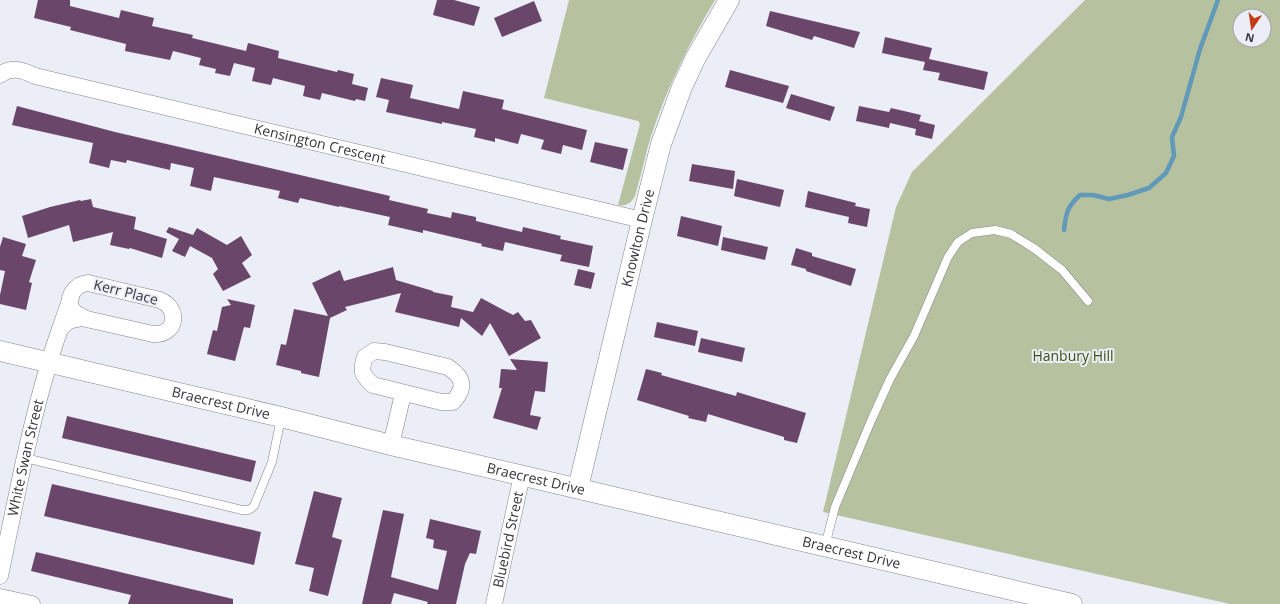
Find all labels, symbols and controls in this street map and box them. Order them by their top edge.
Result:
north arrow [1232,8,1272,48]
text: N [1244,30,1256,47]
street label: Kensington Crescent [252,118,387,168]
street label: Knowlton Drive [616,187,658,289]
street label: Kerr Place [92,274,160,309]
park label: Hanbury Hill [1032,346,1114,365]
street label: Braecrest Drive [170,382,272,423]
street label: White Swan Street [3,397,47,518]
street label: Braecrest Drive [485,458,587,499]
street label: Bluebird Street [488,489,527,589]
street label: Braecrest Drive [801,531,903,573]

